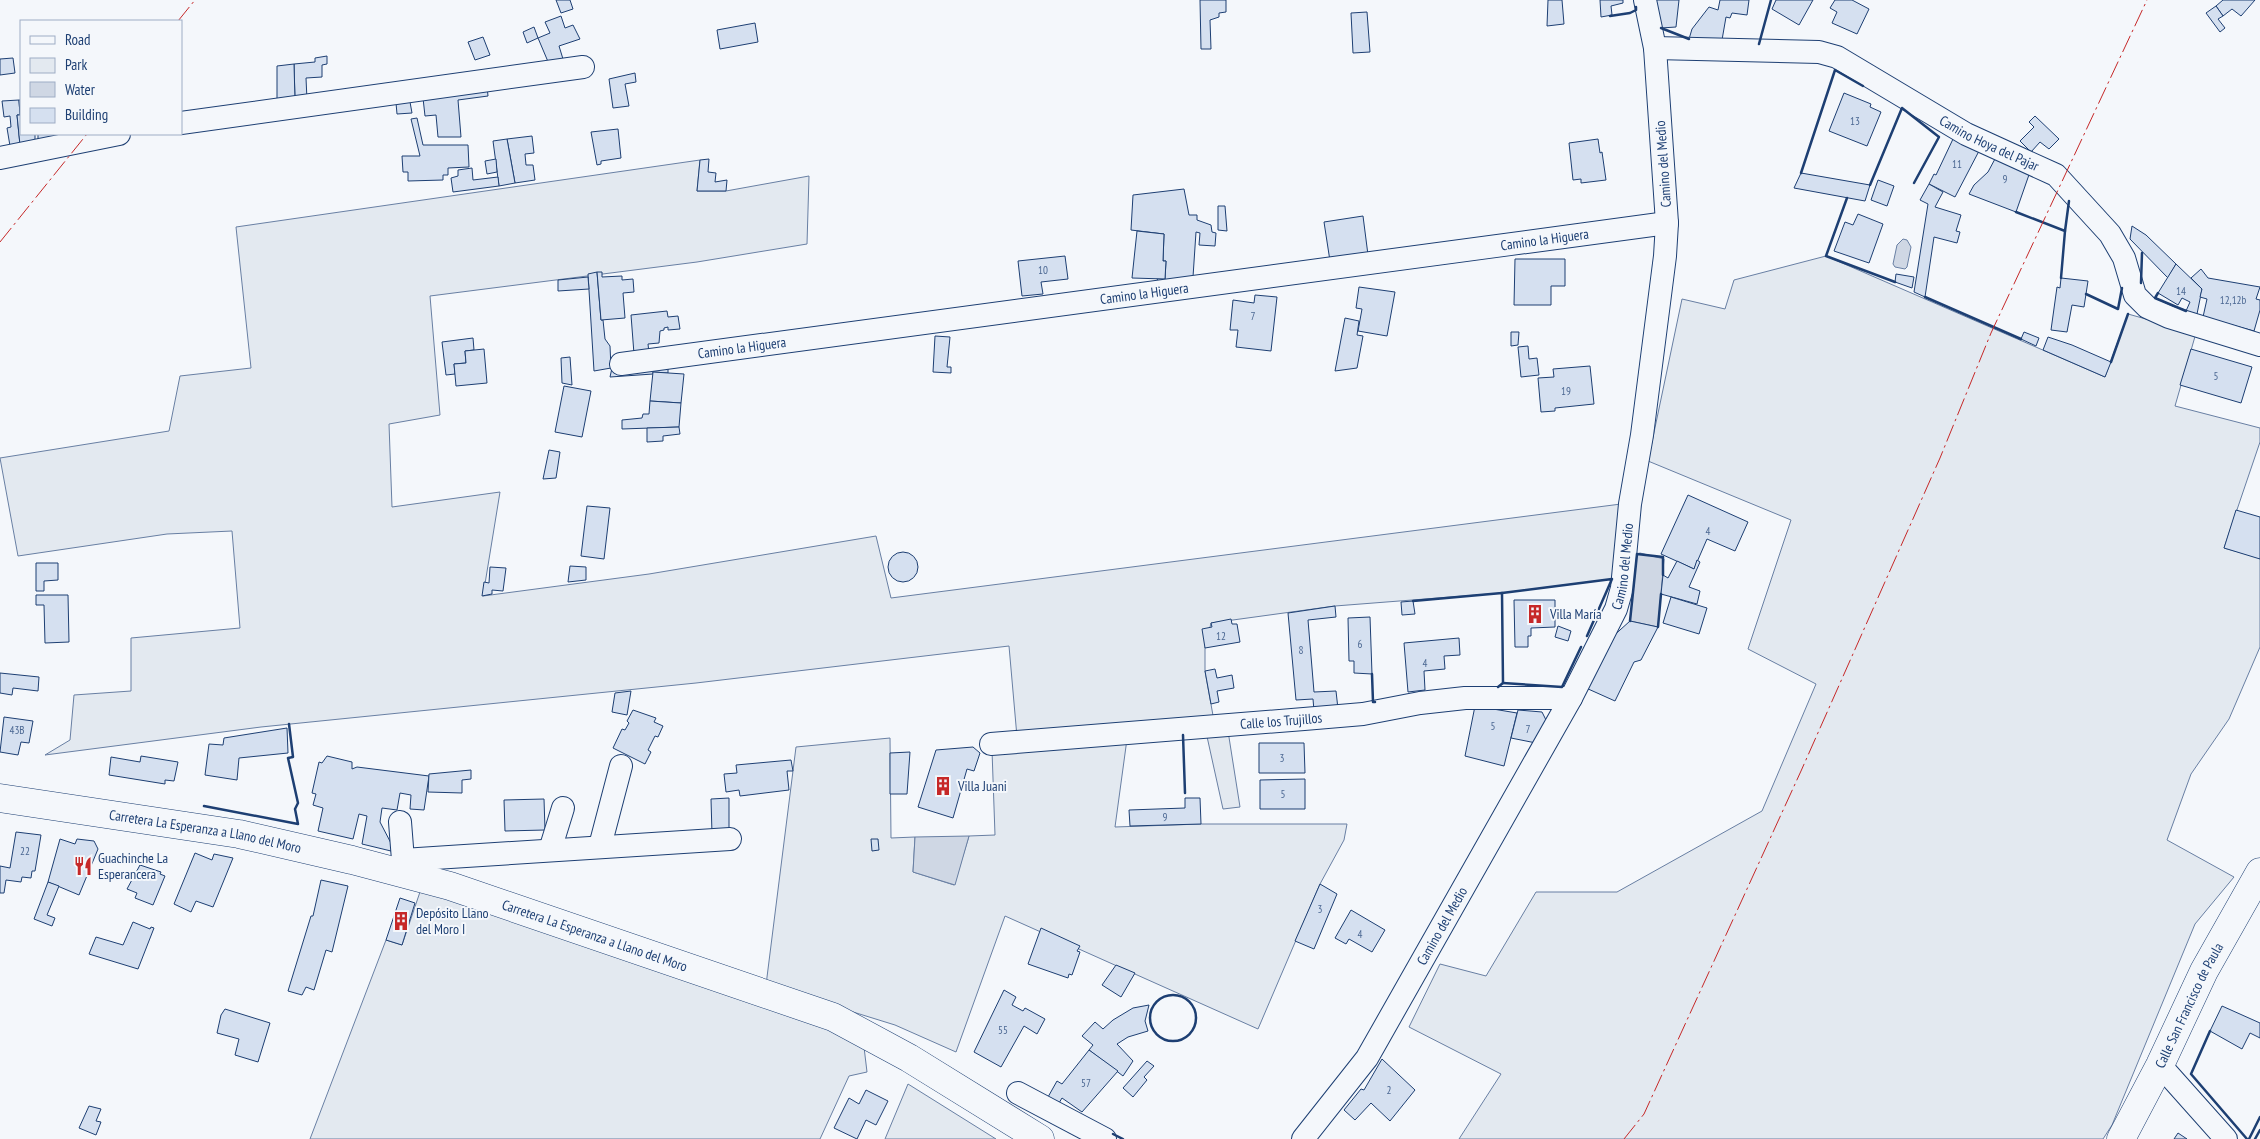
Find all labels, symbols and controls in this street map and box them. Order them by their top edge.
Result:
legend [20,20,182,135]
text: Road [65,30,91,49]
text: Park [65,55,87,74]
text: Water [65,80,96,99]
text: Building [65,105,108,124]
street label: Camino Hoya del Pajar [1936,111,2042,175]
house number: 13 [1850,114,1860,128]
street label: Camino del Medio [1651,120,1675,208]
house number: 11 [1952,157,1962,171]
house number: 9 [2003,172,2008,186]
street label: Camino la Higuera [1499,225,1590,254]
house number: 10 [1038,263,1048,277]
street label: Camino la Higuera [1099,279,1190,308]
house number: 14 [2176,284,2186,298]
house number: 12,12b [2220,293,2247,307]
house number: 7 [1251,309,1256,323]
street label: Camino la Higuera [697,333,787,363]
house number: 5 [2214,369,2219,383]
house number: 19 [1561,384,1571,398]
street label: Camino del Medio [1607,522,1637,612]
house number: 4 [1706,524,1711,538]
building icon: Villa María [1524,603,1546,625]
place label: Villa María [1549,605,1602,623]
house number: 12 [1216,629,1226,643]
house number: 6 [1358,637,1363,651]
house number: 8 [1299,643,1304,657]
house number: 4 [1423,656,1428,670]
street label: Calle los Trujillos [1239,708,1323,733]
house number: 5 [1491,719,1496,733]
house number: 7 [1526,722,1531,736]
house number: 43B [9,723,25,737]
house number: 3 [1280,751,1285,765]
building icon: Villa Juani [932,775,954,797]
place label: Villa Juani [957,777,1007,795]
house number: 5 [1281,787,1286,801]
street label: Carretera La Esperanza a Llano del Moro [108,806,303,857]
house number: 9 [1163,810,1168,824]
house number: 22 [20,844,30,858]
place label: Guachinche La Esperancera [98,849,168,883]
restaurant icon: Guachinche La Esperancera [72,855,94,877]
street label: Camino del Medio [1413,884,1471,968]
street label: Carretera La Esperanza a Llano del Moro [500,895,690,976]
house number: 3 [1318,902,1323,916]
place label: Depósito Llano del Moro I [416,904,489,938]
building icon: Depósito Llano del Moro I [390,910,412,932]
house number: 4 [1358,927,1363,941]
street label: Calle San Francisco de Paula [2151,939,2227,1071]
house number: 55 [998,1023,1008,1037]
house number: 57 [1081,1076,1091,1090]
house number: 2 [1387,1083,1392,1097]

